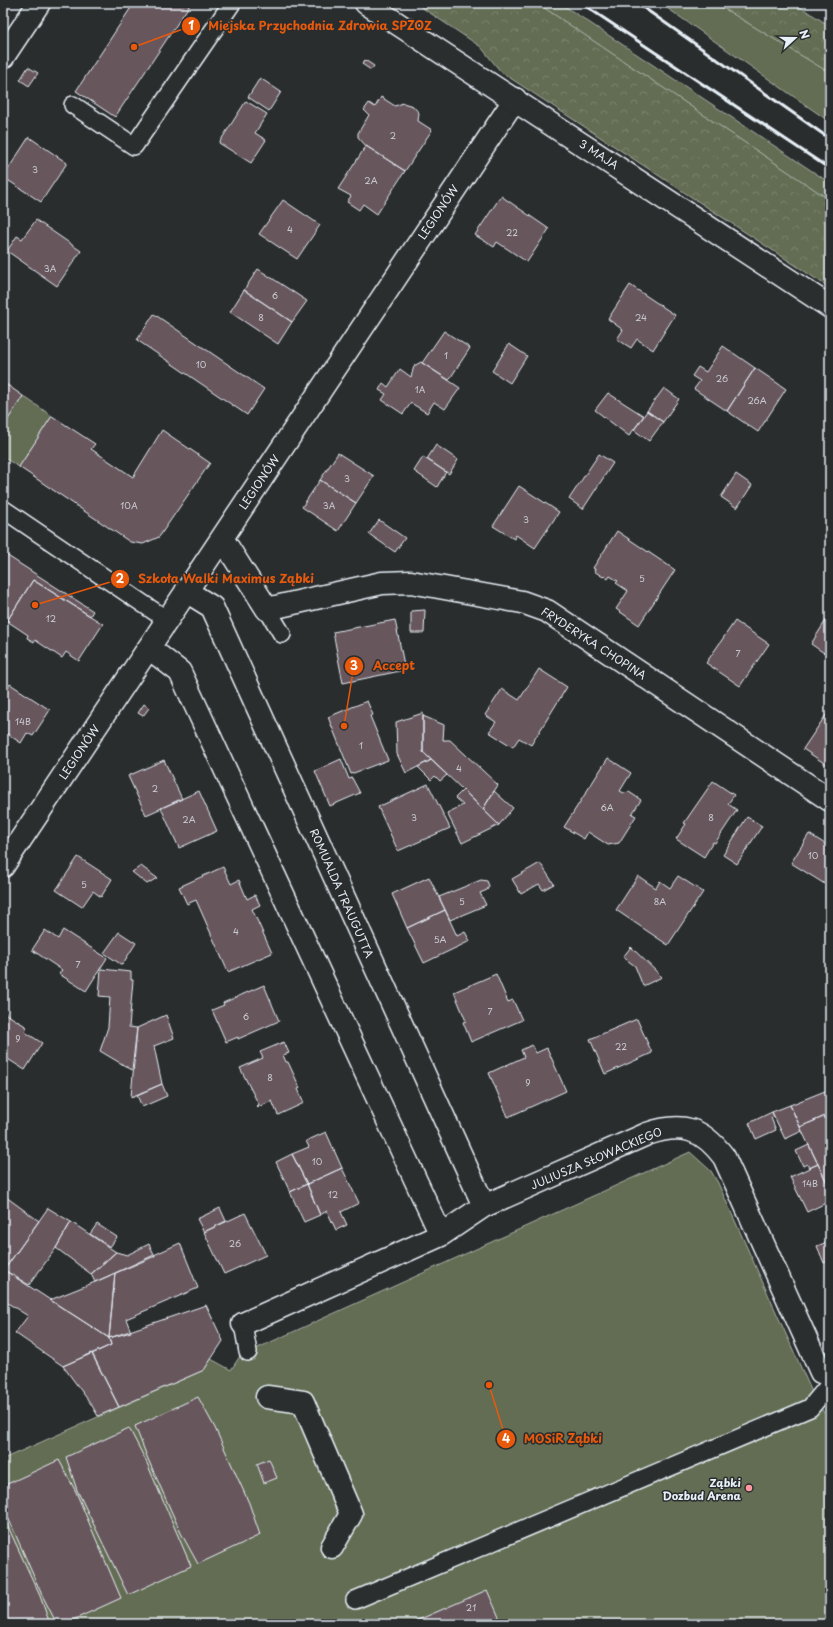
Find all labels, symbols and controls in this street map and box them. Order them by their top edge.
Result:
callout: Miejska Przychodnia Zdrowia SPZOZ [181,14,440,38]
text: 1 [188,16,194,34]
text: Miejska Przychodnia Zdrowia SPZOZ [208,16,432,34]
north arrow [775,18,815,58]
text: N [795,27,814,42]
house number: 2 [390,128,396,142]
street label: 3 MAJA [576,135,622,173]
house number: 3 [32,162,38,176]
house number: 2A [364,173,378,187]
street label: LEGIONÓW [413,181,463,243]
house number: 4 [287,222,293,236]
house number: 22 [506,225,518,239]
house number: 3A [44,261,57,275]
house number: 6 [272,288,278,302]
house number: 8 [258,310,264,324]
house number: 24 [635,310,647,324]
house number: 1 [444,348,448,362]
house number: 10 [196,357,207,371]
house number: 26 [716,371,728,385]
house number: 1A [415,382,426,396]
house number: 26A [747,393,767,407]
street label: LEGIONÓW [234,451,284,513]
house number: 3 [344,471,350,485]
house number: 10A [120,498,138,512]
house number: 3A [323,498,336,512]
house number: 3 [523,512,529,526]
callout: Szkoła Walki Maximus Ząbki [110,567,322,591]
text: 2 [116,569,125,587]
text: Szkoła Walki Maximus Ząbki [138,569,314,587]
house number: 5 [639,571,645,585]
street label: FRYDERYKA CHOPINA [538,603,650,684]
house number: 12 [46,611,56,625]
house number: 7 [735,646,741,660]
callout: Accept [344,654,423,678]
text: 3 [350,656,358,674]
text: Accept [372,656,415,674]
house number: 14B [15,714,31,728]
street label: LEGIONÓW [54,721,104,783]
house number: 1 [359,738,363,752]
house number: 4 [456,761,462,775]
house number: 2 [152,781,158,795]
house number: 6A [600,800,614,814]
house number: 3 [411,810,417,824]
house number: 8 [708,810,714,824]
house number: 2A [182,812,196,826]
street label: ROMUALDA TRAUGUTTA [306,826,378,960]
house number: 10 [808,848,819,862]
house number: 5 [81,877,87,891]
house number: 5 [459,894,465,908]
house number: 8A [654,894,666,908]
house number: 4 [233,924,239,938]
house number: 5A [434,932,446,946]
house number: 7 [75,957,81,971]
house number: 7 [487,1004,493,1018]
house number: 6 [243,1009,249,1023]
house number: 9 [15,1031,21,1045]
house number: 22 [615,1039,627,1053]
house number: 8 [267,1070,273,1084]
house number: 9 [525,1075,531,1089]
street label: JULIUSZA SŁOWACKIEGO [528,1123,665,1193]
house number: 10 [312,1154,323,1168]
house number: 14B [802,1176,818,1190]
house number: 12 [328,1187,338,1201]
house number: 26 [229,1236,241,1250]
callout: MOSiR Ząbki [496,1427,610,1451]
text: 4 [502,1429,510,1447]
text: MOSiR Ząbki [524,1429,602,1447]
place label: Ząbki Dozbud Arena [662,1474,742,1504]
marker: Ząbki Dozbud Arena [744,1483,754,1493]
house number: 21 [466,1600,476,1614]

